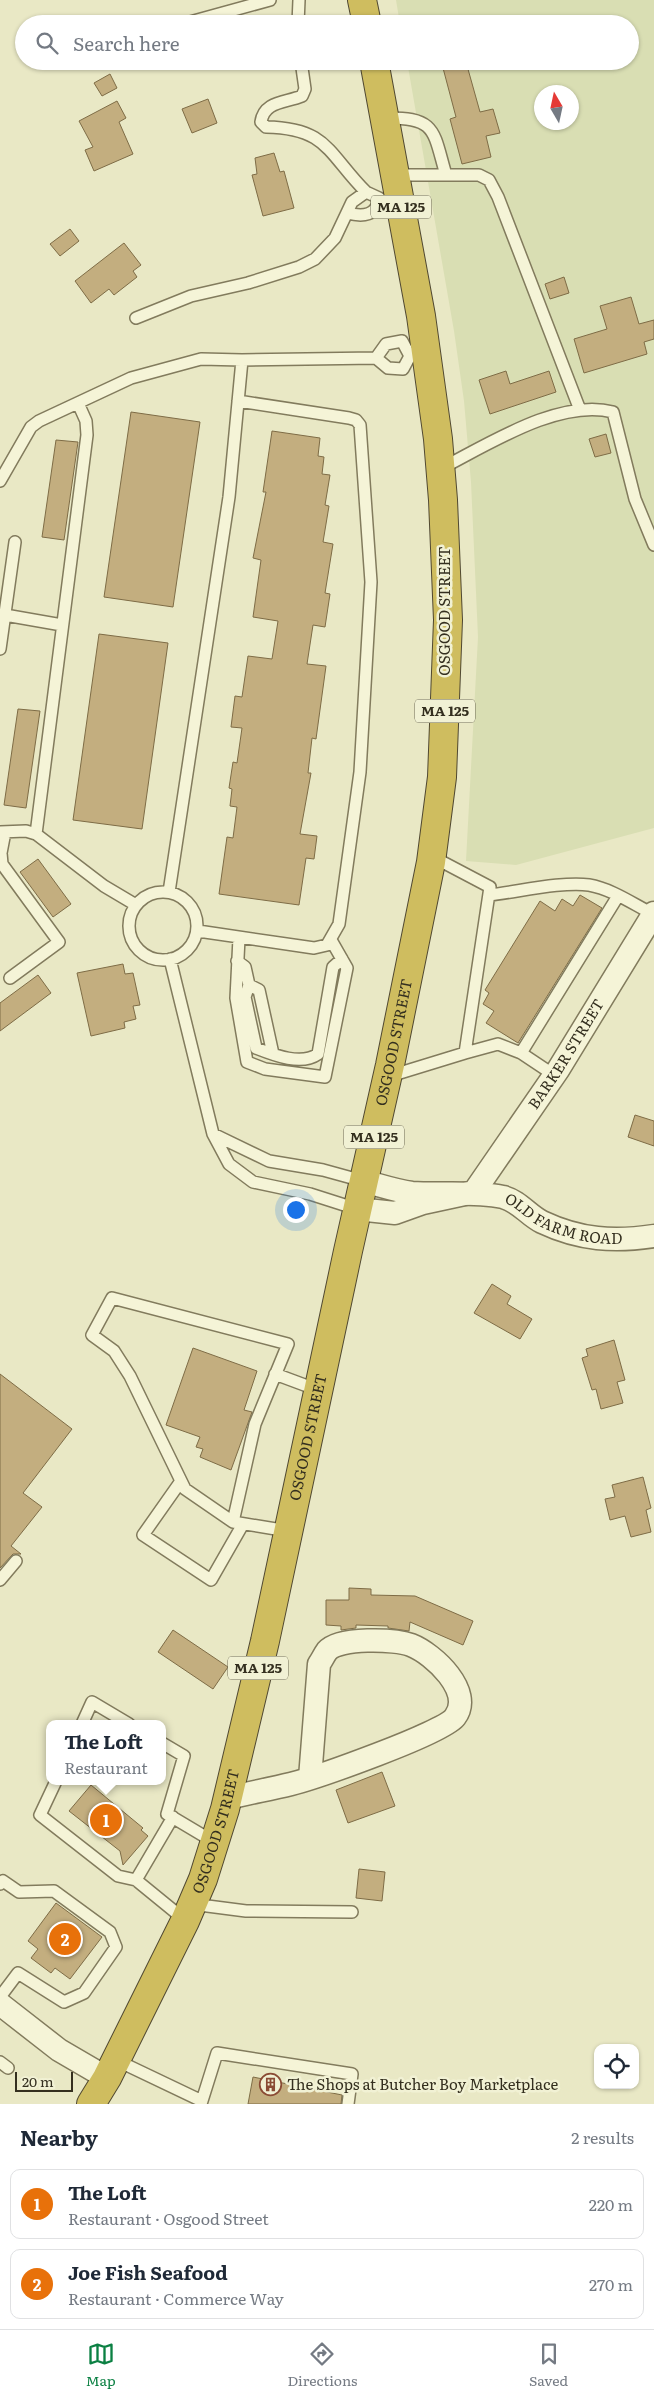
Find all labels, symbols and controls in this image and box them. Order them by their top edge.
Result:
search box [15,15,639,70]
icon: search [33,29,61,57]
text: Search here [73,29,180,57]
north arrow [534,85,579,130]
road number: MA 125 [371,196,431,218]
street label: OSGOOD STREET [432,546,455,676]
road number: MA 125 [415,699,475,722]
street label: OSGOOD STREET [368,977,417,1108]
street label: BARKER STREET [521,994,609,1113]
road number: MA 125 [344,1126,404,1148]
street label: OLD FARM ROAD [501,1186,623,1249]
your location [283,1197,309,1223]
street label: OSGOOD STREET [282,1371,332,1503]
road number: MA 125 [228,1656,288,1680]
popup [46,1720,166,1785]
text: The Loft [64,1727,143,1755]
text: Restaurant [64,1755,148,1779]
street label: OSGOOD STREET [185,1766,244,1897]
pin: 1 [90,1801,122,1839]
pin: 2 [49,1920,81,1958]
map controls [594,2044,639,2089]
button: locate [594,2044,639,2089]
scale bar [15,2069,72,2092]
text: 20 m [22,2071,54,2091]
place label: The Shops at Butcher Boy Marketplace [287,2072,558,2095]
building icon: The Shops at Butcher Boy Marketplace [259,2073,283,2097]
text: Nearby [20,2121,98,2152]
text: 2 results [571,2125,634,2149]
text: The Loft [68,2178,147,2206]
text: 1 [34,2192,40,2216]
text: 220 m [589,2192,633,2216]
text: Restaurant · Osgood Street [68,2206,269,2230]
text: Joe Fish Seafood [68,2258,228,2286]
text: 2 [33,2272,41,2296]
text: 270 m [589,2272,633,2296]
text: Restaurant · Commerce Way [68,2286,284,2310]
tab: Map [86,2340,116,2390]
tab: Directions [287,2340,357,2390]
tab: Saved [529,2340,568,2390]

